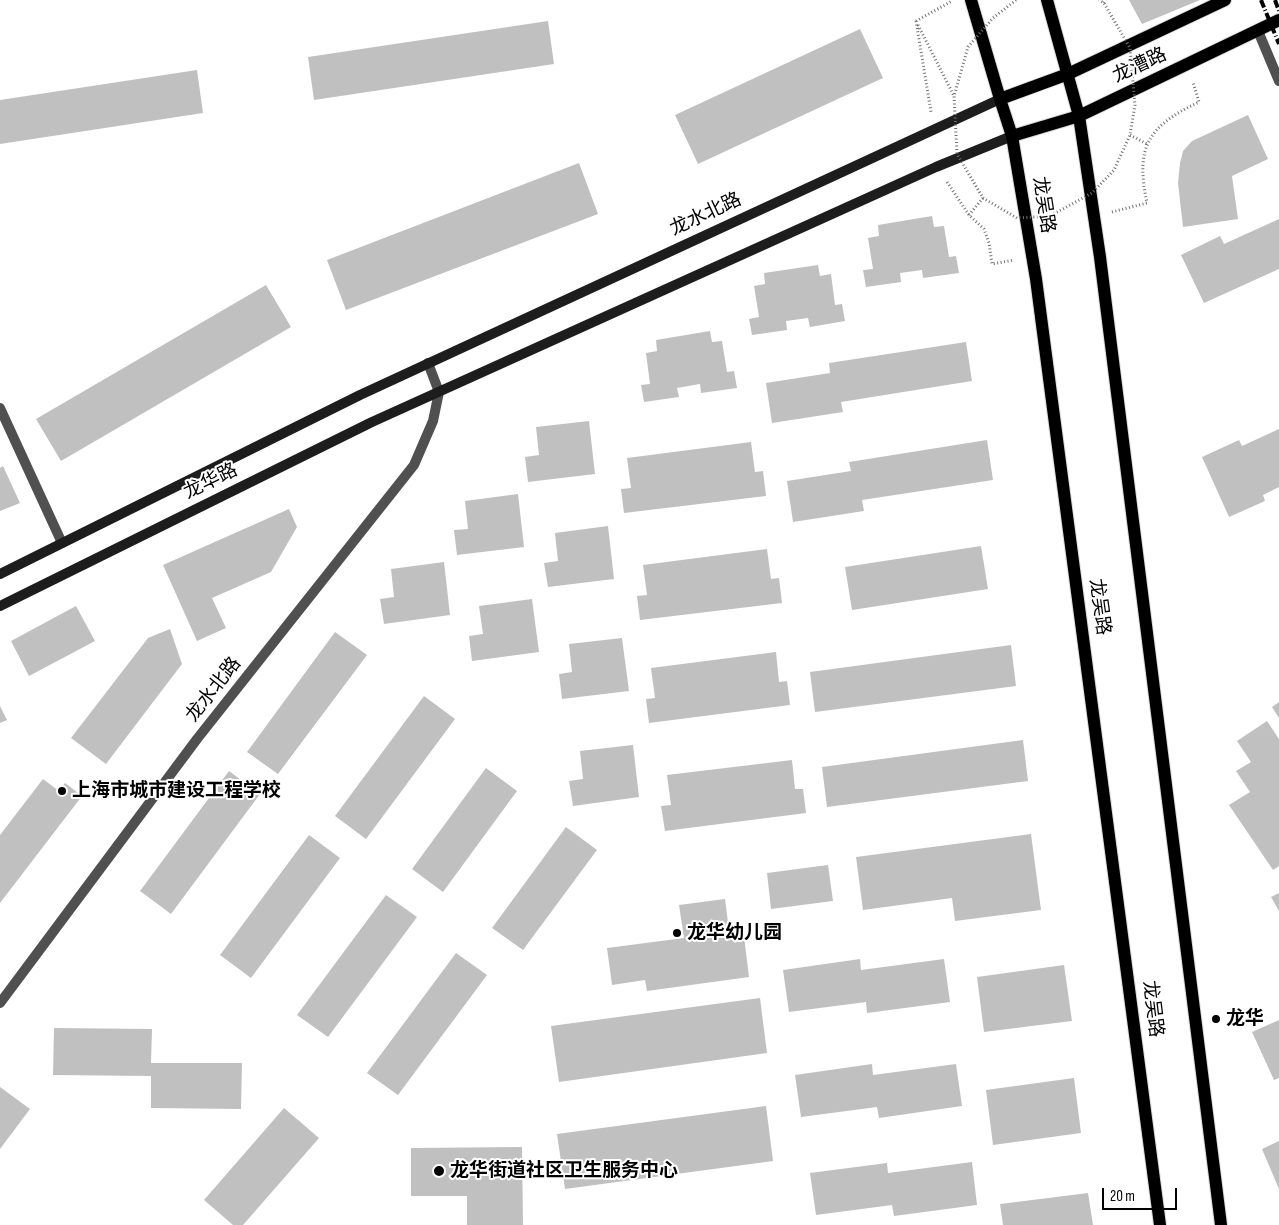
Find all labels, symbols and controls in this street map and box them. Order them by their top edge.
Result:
street label: 龙漕路 [1109,44,1171,88]
street label: 龙吴路 [1027,175,1059,235]
street label: 龙水北路 [667,189,745,241]
street label: 龙华路 [180,459,242,505]
street label: 龙吴路 [1084,577,1114,637]
street label: 龙水北路 [182,653,246,727]
place label: 上海市城市建设工程学校 [72,780,281,802]
marker: 上海市城市建设工程学校 [56,785,68,797]
place label: 龙华幼儿园 [687,922,782,944]
marker: 龙华幼儿园 [671,927,683,939]
street label: 龙吴路 [1137,979,1167,1039]
place label: 龙华 [1226,1008,1264,1030]
marker: 龙华 [1210,1013,1222,1025]
place label: 龙华街道社区卫生服务中心 [450,1160,678,1182]
marker: 龙华街道社区卫生服务中心 [432,1164,446,1178]
scale bar [1104,1178,1179,1210]
text: 20 m [1110,1187,1135,1206]

